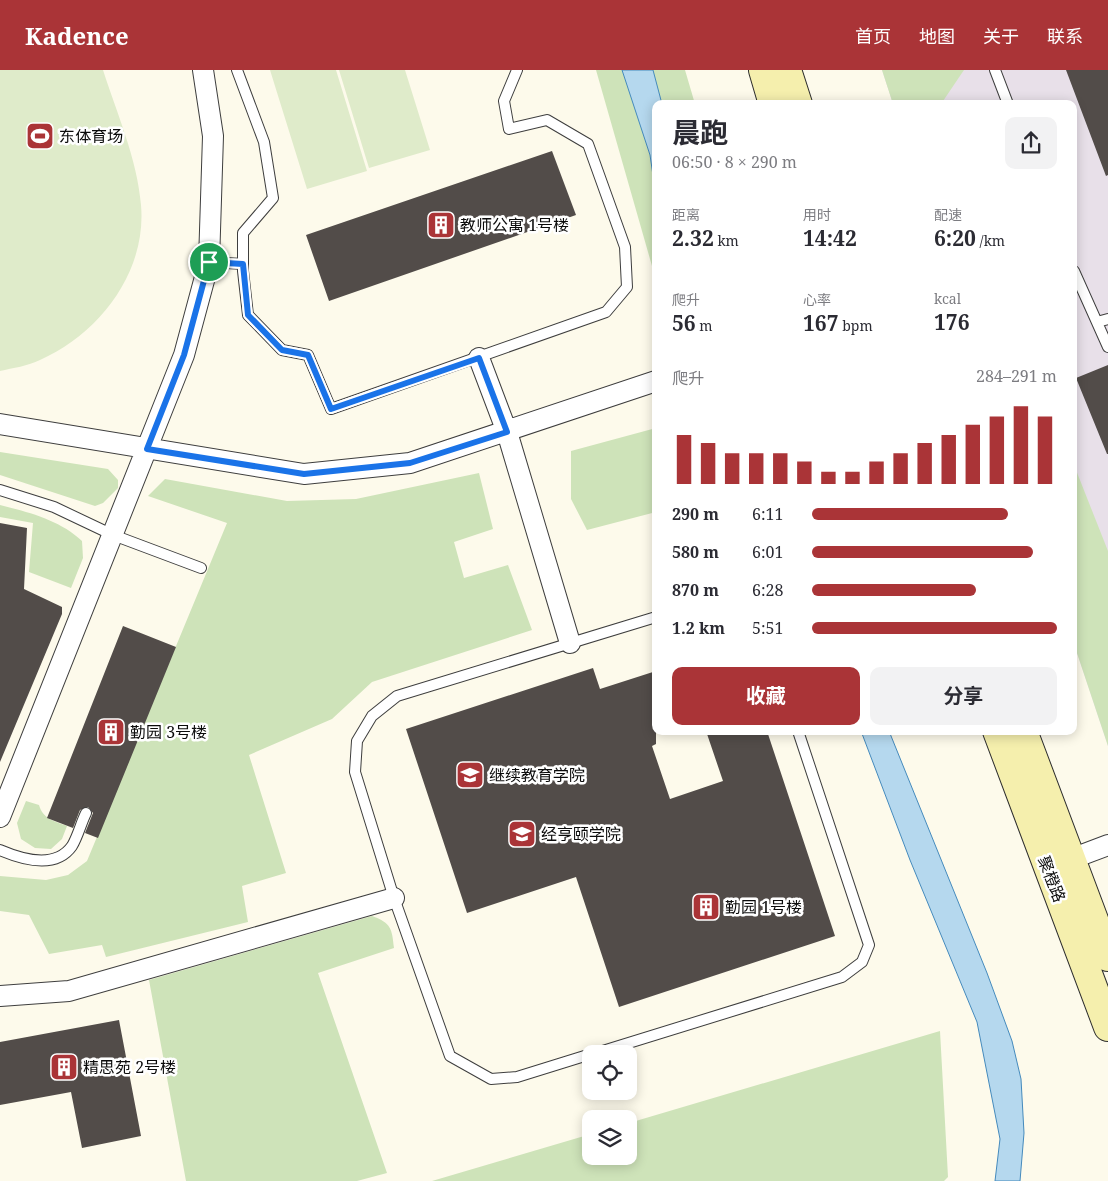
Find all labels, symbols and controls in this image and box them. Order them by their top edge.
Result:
text: Kadence [25,19,129,52]
text: 首页 [855,24,891,48]
text: 地图 [919,24,955,48]
text: 关于 [983,24,1019,48]
text: 联系 [1047,24,1083,48]
text: 晨跑 [672,113,728,151]
button: share [1005,117,1057,169]
sports icon: 东体育场 [25,121,55,151]
place label: 东体育场 [59,125,123,147]
text: 06:50 · 8 × 290 m [672,151,797,173]
text: 距离 [672,205,700,224]
text: 用时 [803,205,831,224]
text: 配速 [934,205,962,224]
building icon: 教师公寓 1号楼 [426,210,456,240]
place label: 教师公寓 1号楼 [460,214,569,236]
text: 2.32 [672,224,714,252]
text: 14:42 [803,224,857,252]
text: 6:20 [934,224,976,252]
text: km [714,231,739,250]
text: /km [976,231,1005,250]
pin [188,241,230,283]
icon: arrive [195,248,223,276]
text: kcal [934,289,961,308]
text: 爬升 [672,290,700,309]
text: 心率 [803,290,831,309]
text: 176 [934,308,970,336]
text: 56 [672,309,696,337]
text: 167 [803,309,839,337]
text: m [696,316,713,335]
text: bpm [839,316,873,335]
text: 284–291 m [976,365,1057,387]
text: 爬升 [672,367,704,389]
text: 290 m [672,503,719,525]
text: 6:11 [752,503,783,525]
text: 580 m [672,541,719,563]
text: 6:01 [752,541,783,563]
text: 870 m [672,579,719,601]
text: 6:28 [752,579,783,601]
text: 1.2 km [672,617,725,639]
text: 5:51 [752,617,783,639]
button: 收藏 [672,667,860,725]
button: 分享 [870,667,1057,725]
building icon: 勤园 3号楼 [96,717,126,747]
place label: 勤园 3号楼 [130,721,207,743]
school or university icon: 继续教育学院 [455,760,485,790]
place label: 继续教育学院 [489,764,585,786]
school or university icon: 经亨颐学院 [507,819,537,849]
place label: 经亨颐学院 [541,823,621,845]
street label: 聚橙路 [1033,853,1071,905]
building icon: 勤园 1号楼 [691,892,721,922]
place label: 勤园 1号楼 [725,896,802,918]
map controls [582,1045,637,1165]
button: locate [582,1045,637,1100]
building icon: 精思苑 2号楼 [49,1052,79,1082]
place label: 精思苑 2号楼 [83,1056,176,1078]
button: layers [582,1110,637,1165]

